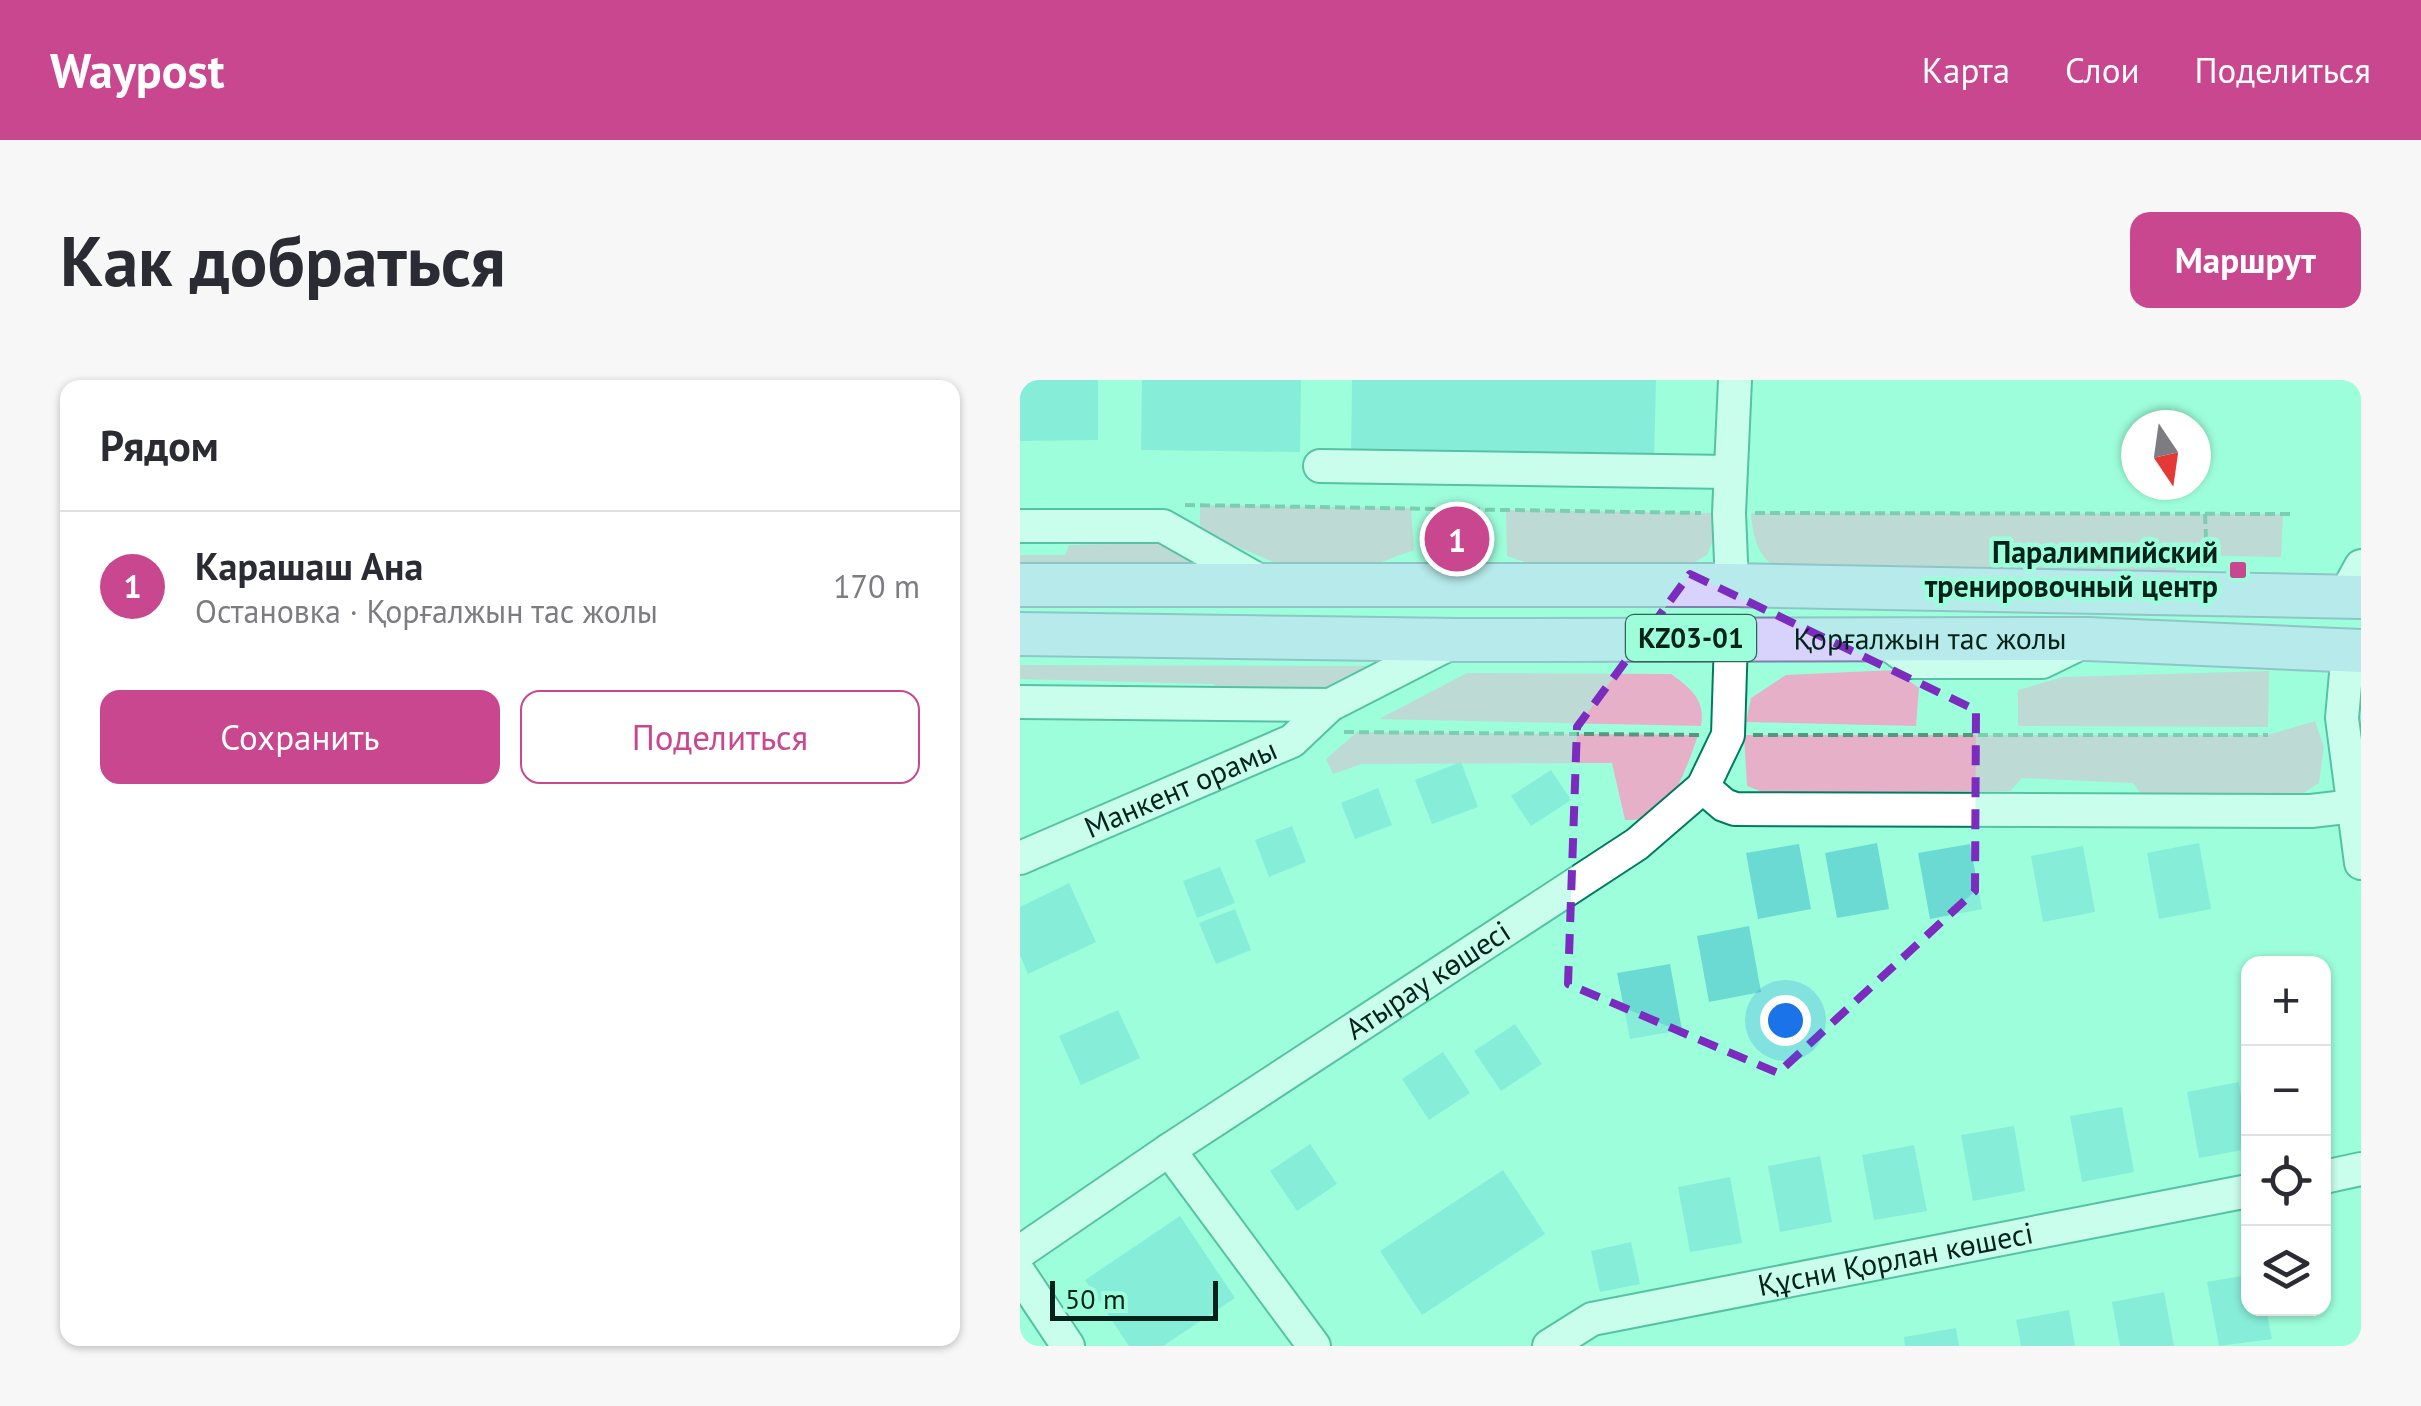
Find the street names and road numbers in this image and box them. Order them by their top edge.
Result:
road number: KZ03-01 [1626,615,1756,661]
street label: Қорғалжын тас жолы [1793,618,2067,657]
street label: Манкент орамы [1078,729,1282,846]
street label: Атырау көшесі [1337,911,1517,1048]
street label: Құсни Қорлан көшесі [1754,1212,2036,1304]

